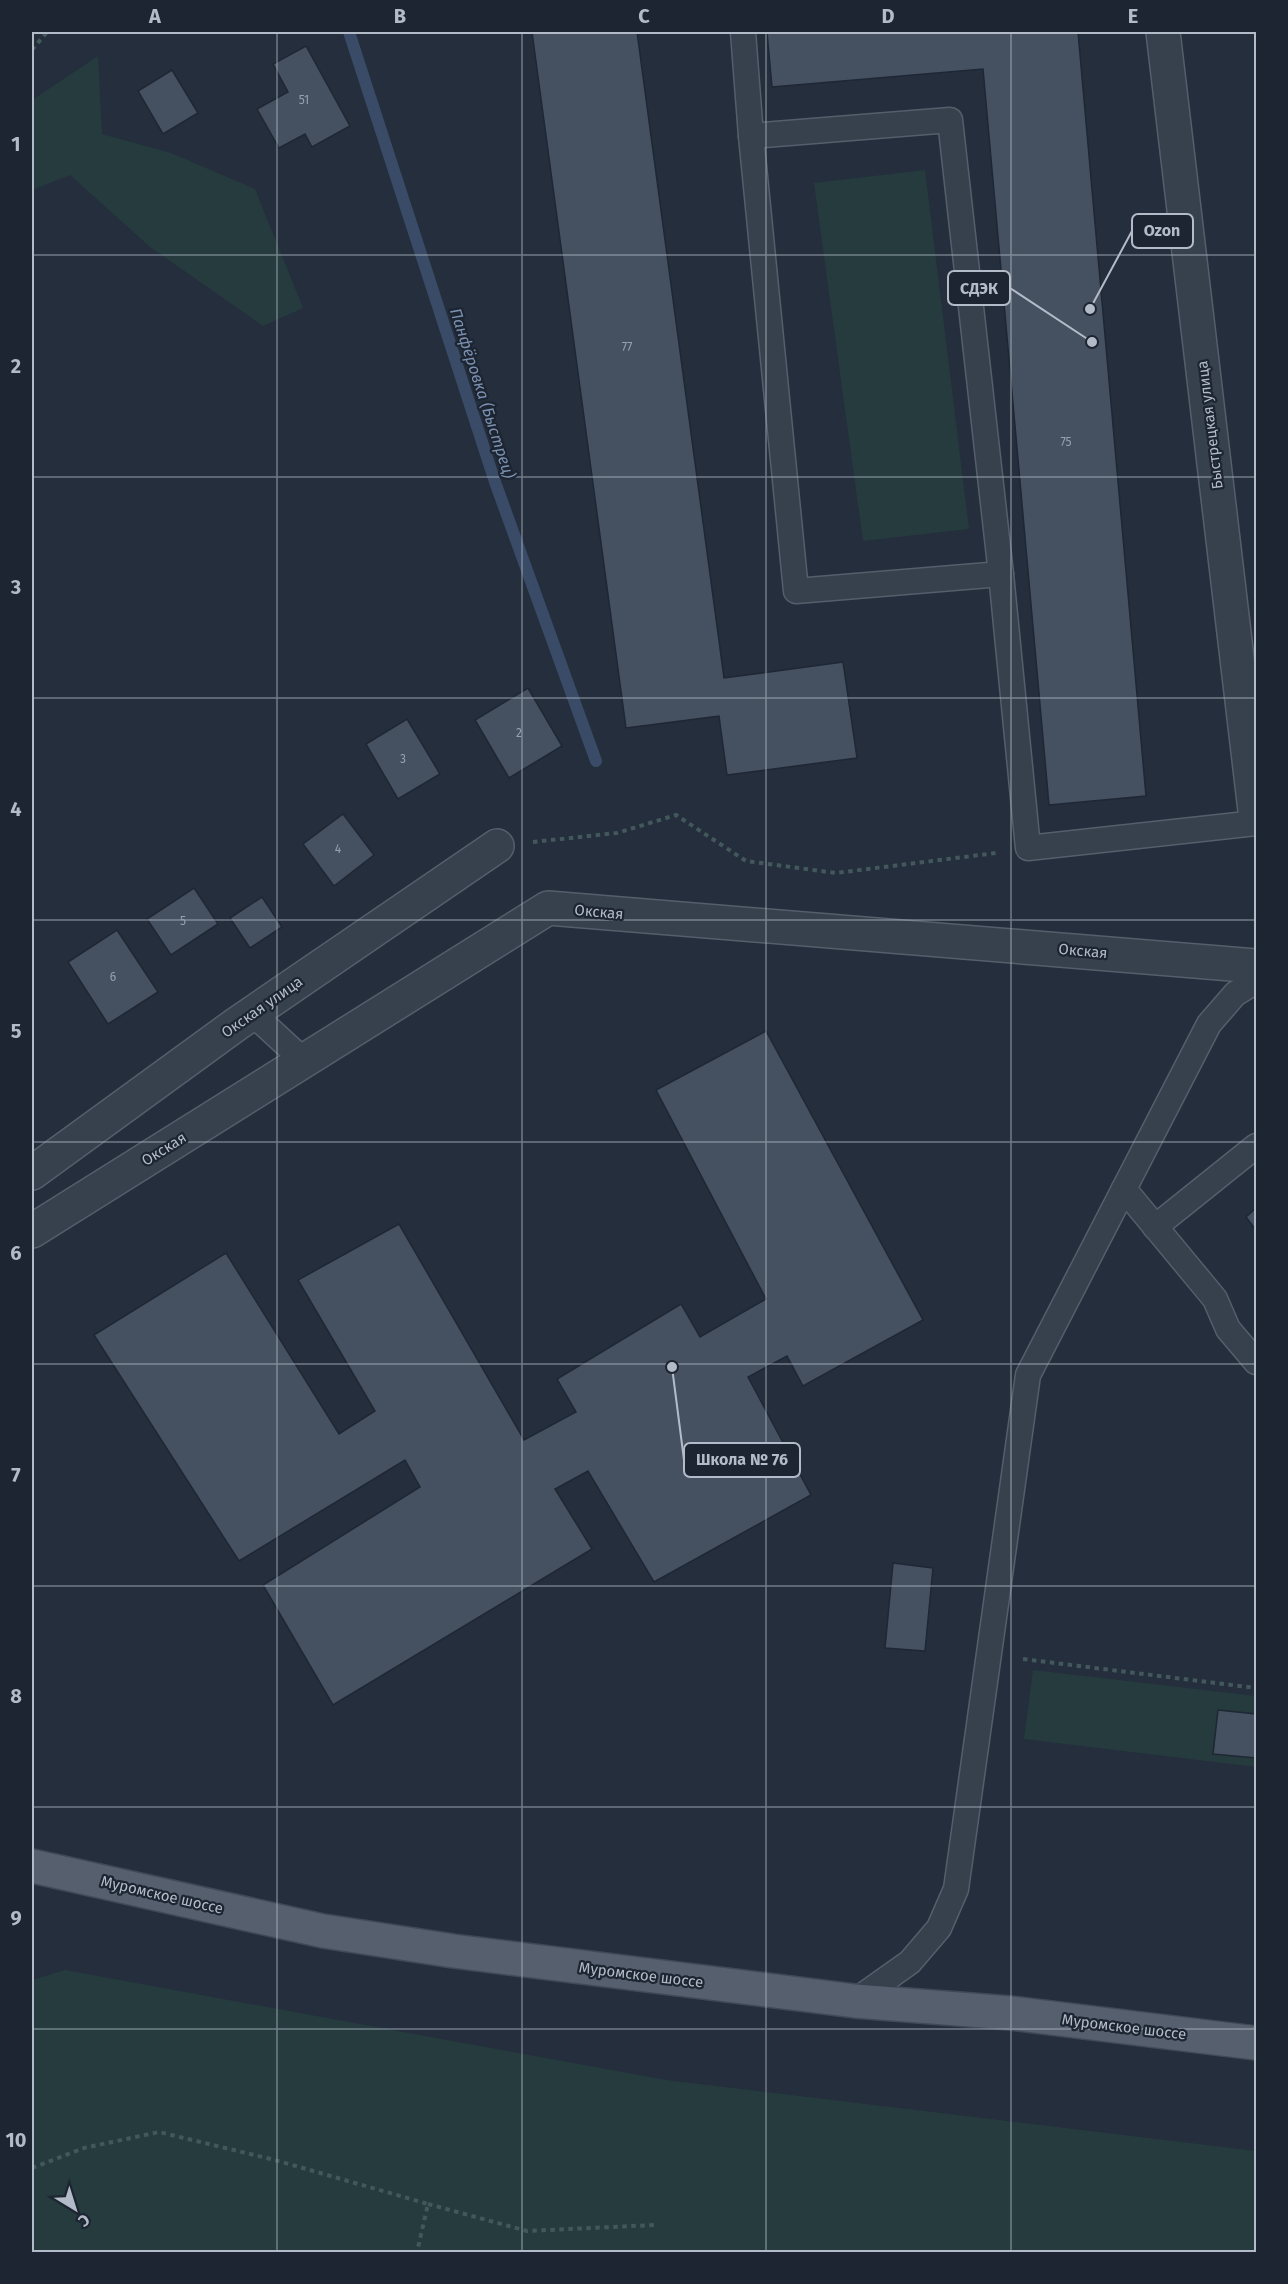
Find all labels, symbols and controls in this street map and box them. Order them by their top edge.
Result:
text: A [148,4,162,28]
text: B [394,4,406,28]
text: C [638,4,650,28]
text: D [881,4,895,28]
text: E [1128,4,1138,28]
house number: 51 [299,93,309,107]
text: 1 [11,132,21,156]
callout: Ozon [1132,214,1193,248]
text: Ozon [1144,221,1180,240]
callout: СДЭК [948,271,1010,305]
text: СДЭК [960,279,999,298]
water label: Панфёровка (Быстрец) [446,306,519,481]
house number: 77 [622,340,632,354]
text: 2 [11,354,21,378]
street label: Быстрецкая улица [1193,360,1227,490]
house number: 75 [1060,435,1072,449]
text: 3 [10,575,21,599]
house number: 2 [516,726,522,740]
house number: 3 [400,752,406,766]
text: 4 [10,797,22,821]
house number: 4 [335,842,342,856]
street label: Окская [574,901,624,923]
house number: 5 [180,914,186,928]
street label: Окская [1058,940,1108,962]
house number: 6 [110,970,116,984]
street label: Окская улица [218,972,306,1042]
text: 5 [11,1019,22,1043]
street label: Окская [138,1128,190,1170]
text: 6 [10,1241,22,1265]
callout: Школа № 76 [684,1443,800,1477]
text: Школа № 76 [696,1450,788,1469]
text: 7 [11,1463,21,1487]
text: 8 [10,1684,22,1708]
street label: Муромское шоссе [99,1872,225,1918]
text: 9 [10,1906,22,1930]
street label: Муромское шоссе [578,1958,704,1992]
street label: Муромское шоссе [1061,2010,1187,2044]
text: 10 [6,2128,26,2152]
north arrow [45,2179,105,2239]
text: С [74,2210,93,2231]

